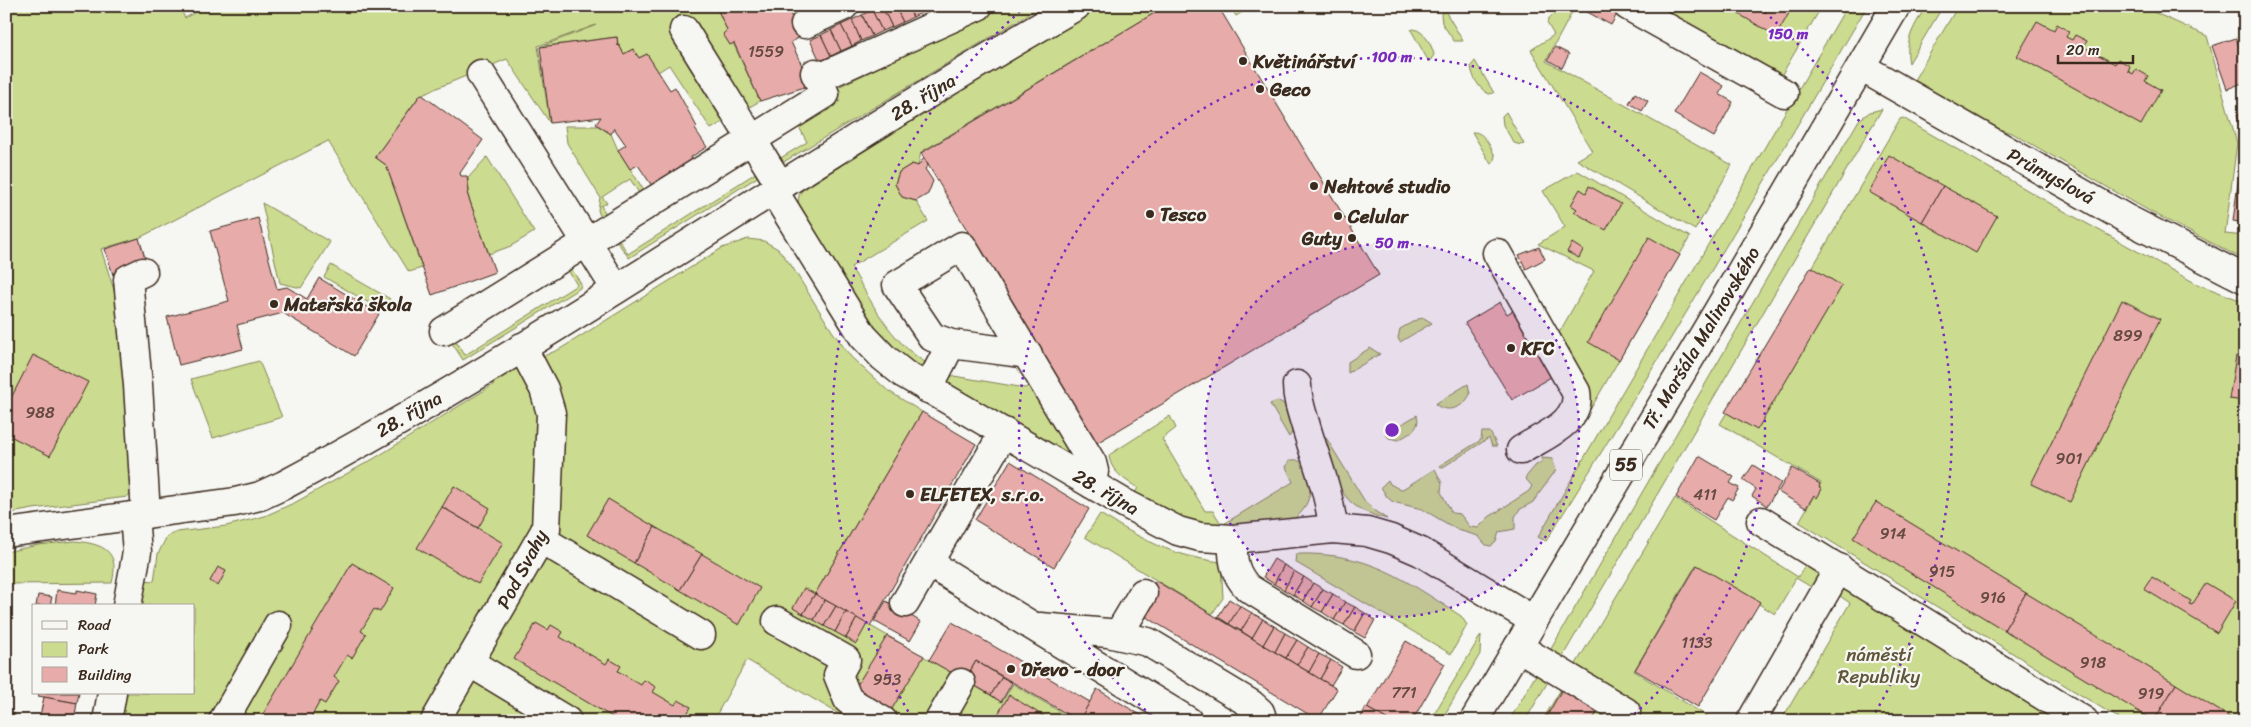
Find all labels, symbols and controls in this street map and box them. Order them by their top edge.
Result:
text: 150 m [1768,21,1809,47]
scale bar [2058,32,2134,64]
house number: 1559 [748,37,784,66]
text: 20 m [2066,37,2100,63]
text: 100 m [1372,44,1413,70]
place label: Květinářství [1252,45,1358,78]
marker: Květinářství [1237,55,1249,67]
street label: 28. října [884,64,963,130]
place label: Geco [1269,73,1311,106]
marker: Geco [1254,83,1266,95]
street label: Průmyslová [2001,138,2101,214]
place label: Nehtové studio [1323,170,1451,203]
marker: Nehtové studio [1308,180,1320,192]
place label: Tesco [1160,198,1207,231]
place label: Celular [1347,200,1409,233]
marker: Tesco [1144,208,1156,220]
marker: Celular [1332,210,1344,222]
place label: Guty [1301,222,1343,255]
text: 50 m [1375,230,1410,256]
marker: Guty [1346,232,1358,244]
street label: Tř. Maršála Malinovského [1633,240,1769,436]
place label: Mateřská škola [283,288,412,321]
marker: Mateřská škola [268,298,280,310]
house number: 899 [2113,321,2143,350]
place label: KFC [1520,332,1555,365]
marker: KFC [1505,342,1517,354]
street label: 28. října [370,381,449,446]
house number: 988 [25,398,55,427]
centre of rings [1383,421,1401,439]
house number: 901 [2056,444,2083,473]
road number: 55 [1610,450,1642,480]
street label: 28. října [1067,460,1146,525]
place label: ELFETEX, s.r.o. [920,478,1045,511]
house number: 411 [1693,480,1717,509]
marker: ELFETEX, s.r.o. [904,488,916,500]
house number: 914 [1880,519,1906,548]
street label: Pod Svahy [487,523,557,615]
house number: 915 [1929,557,1955,586]
house number: 916 [1980,583,2006,612]
legend [32,604,195,694]
text: Road [78,612,111,638]
house number: 1133 [1681,628,1713,657]
text: Park [78,636,109,662]
park label: náměstí Republiky [1838,638,1920,693]
house number: 918 [2080,648,2107,677]
place label: Dřevo - door [1021,653,1125,686]
text: Building [78,662,132,688]
marker: Dřevo - door [1005,663,1017,675]
house number: 953 [873,665,901,694]
house number: 771 [1391,678,1417,707]
house number: 919 [2138,679,2164,708]

